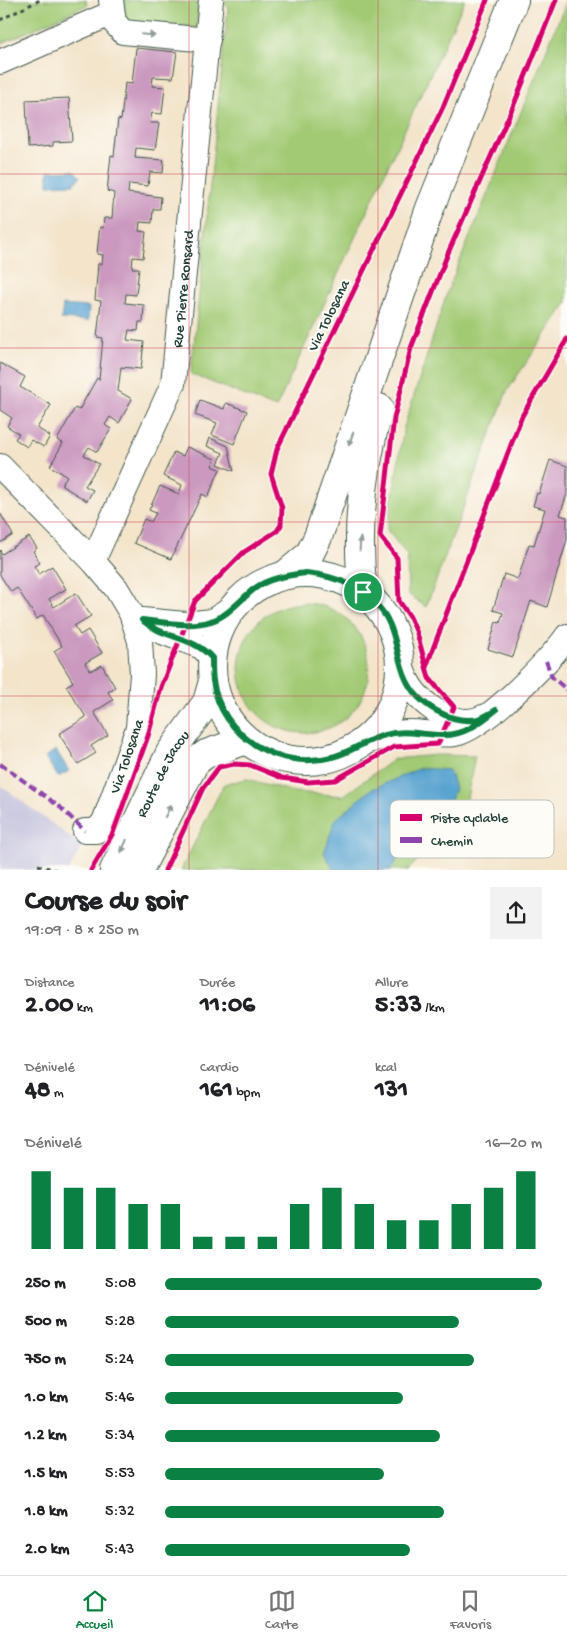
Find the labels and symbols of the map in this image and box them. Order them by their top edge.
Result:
one-way arrow [140,32,156,40]
street label: Rue Pierre Ronsard [170,228,199,349]
street label: Via Tolosana [304,277,355,356]
one-way arrow [347,432,354,447]
one-way arrow [356,535,364,551]
pin [342,571,384,613]
street label: Via Tolosana [106,716,149,797]
street label: Route de Jacou [133,727,194,821]
legend [390,800,554,858]
one-way arrow [164,804,172,818]
text: Piste cyclable [430,811,509,828]
text: Chemin [431,834,473,851]
one-way arrow [120,839,128,853]

